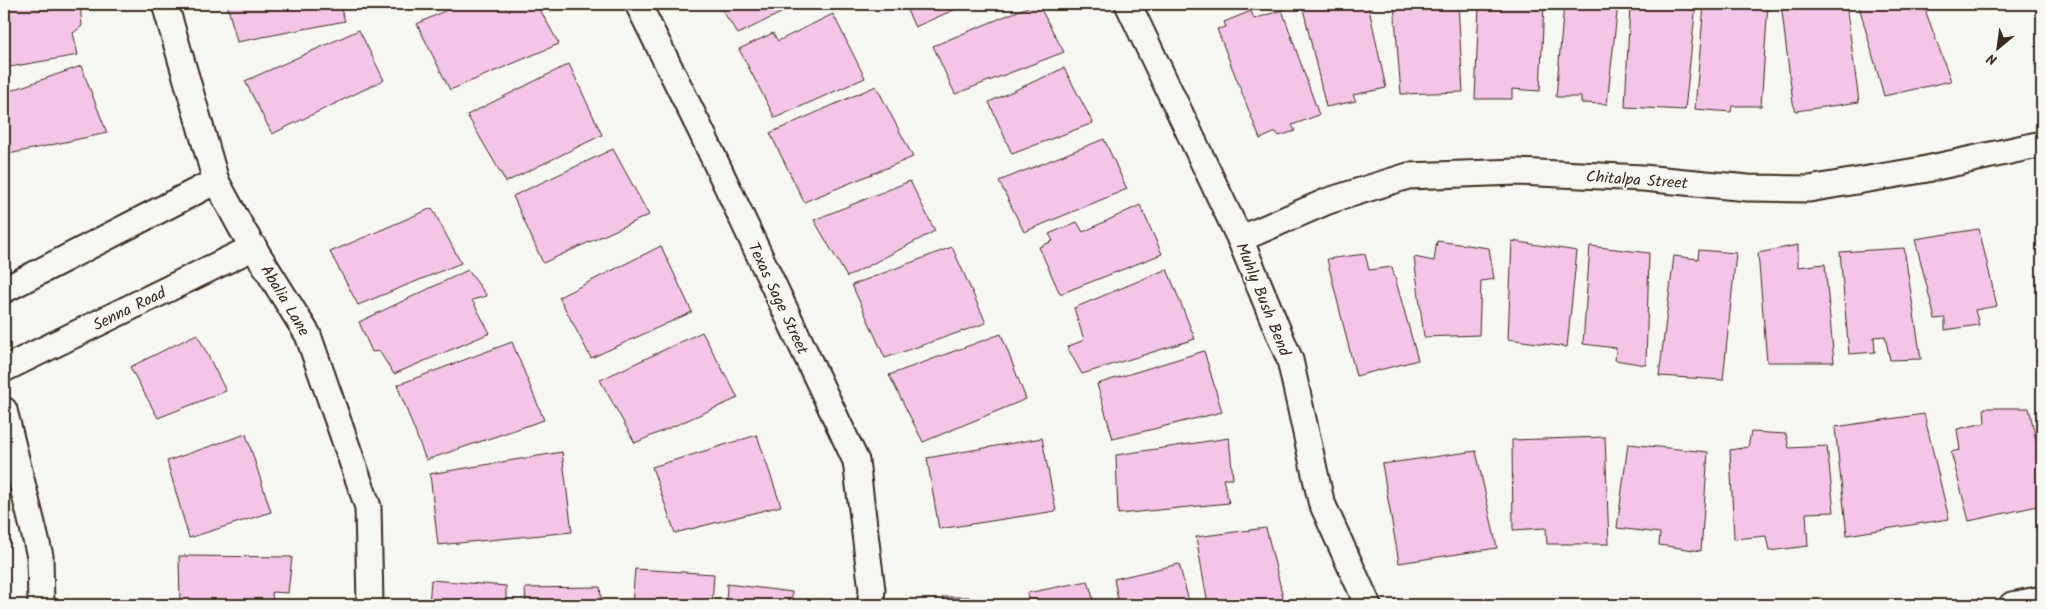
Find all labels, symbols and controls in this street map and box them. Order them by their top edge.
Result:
north arrow [1974,22,2024,72]
text: N [1983,47,2001,70]
street label: Chitalpa Street [1585,164,1689,197]
street label: Texas Sage Street [741,238,815,360]
street label: Muhly Bush Bend [1228,239,1297,361]
street label: Abalia Lane [254,260,316,341]
street label: Senna Road [89,280,171,338]

